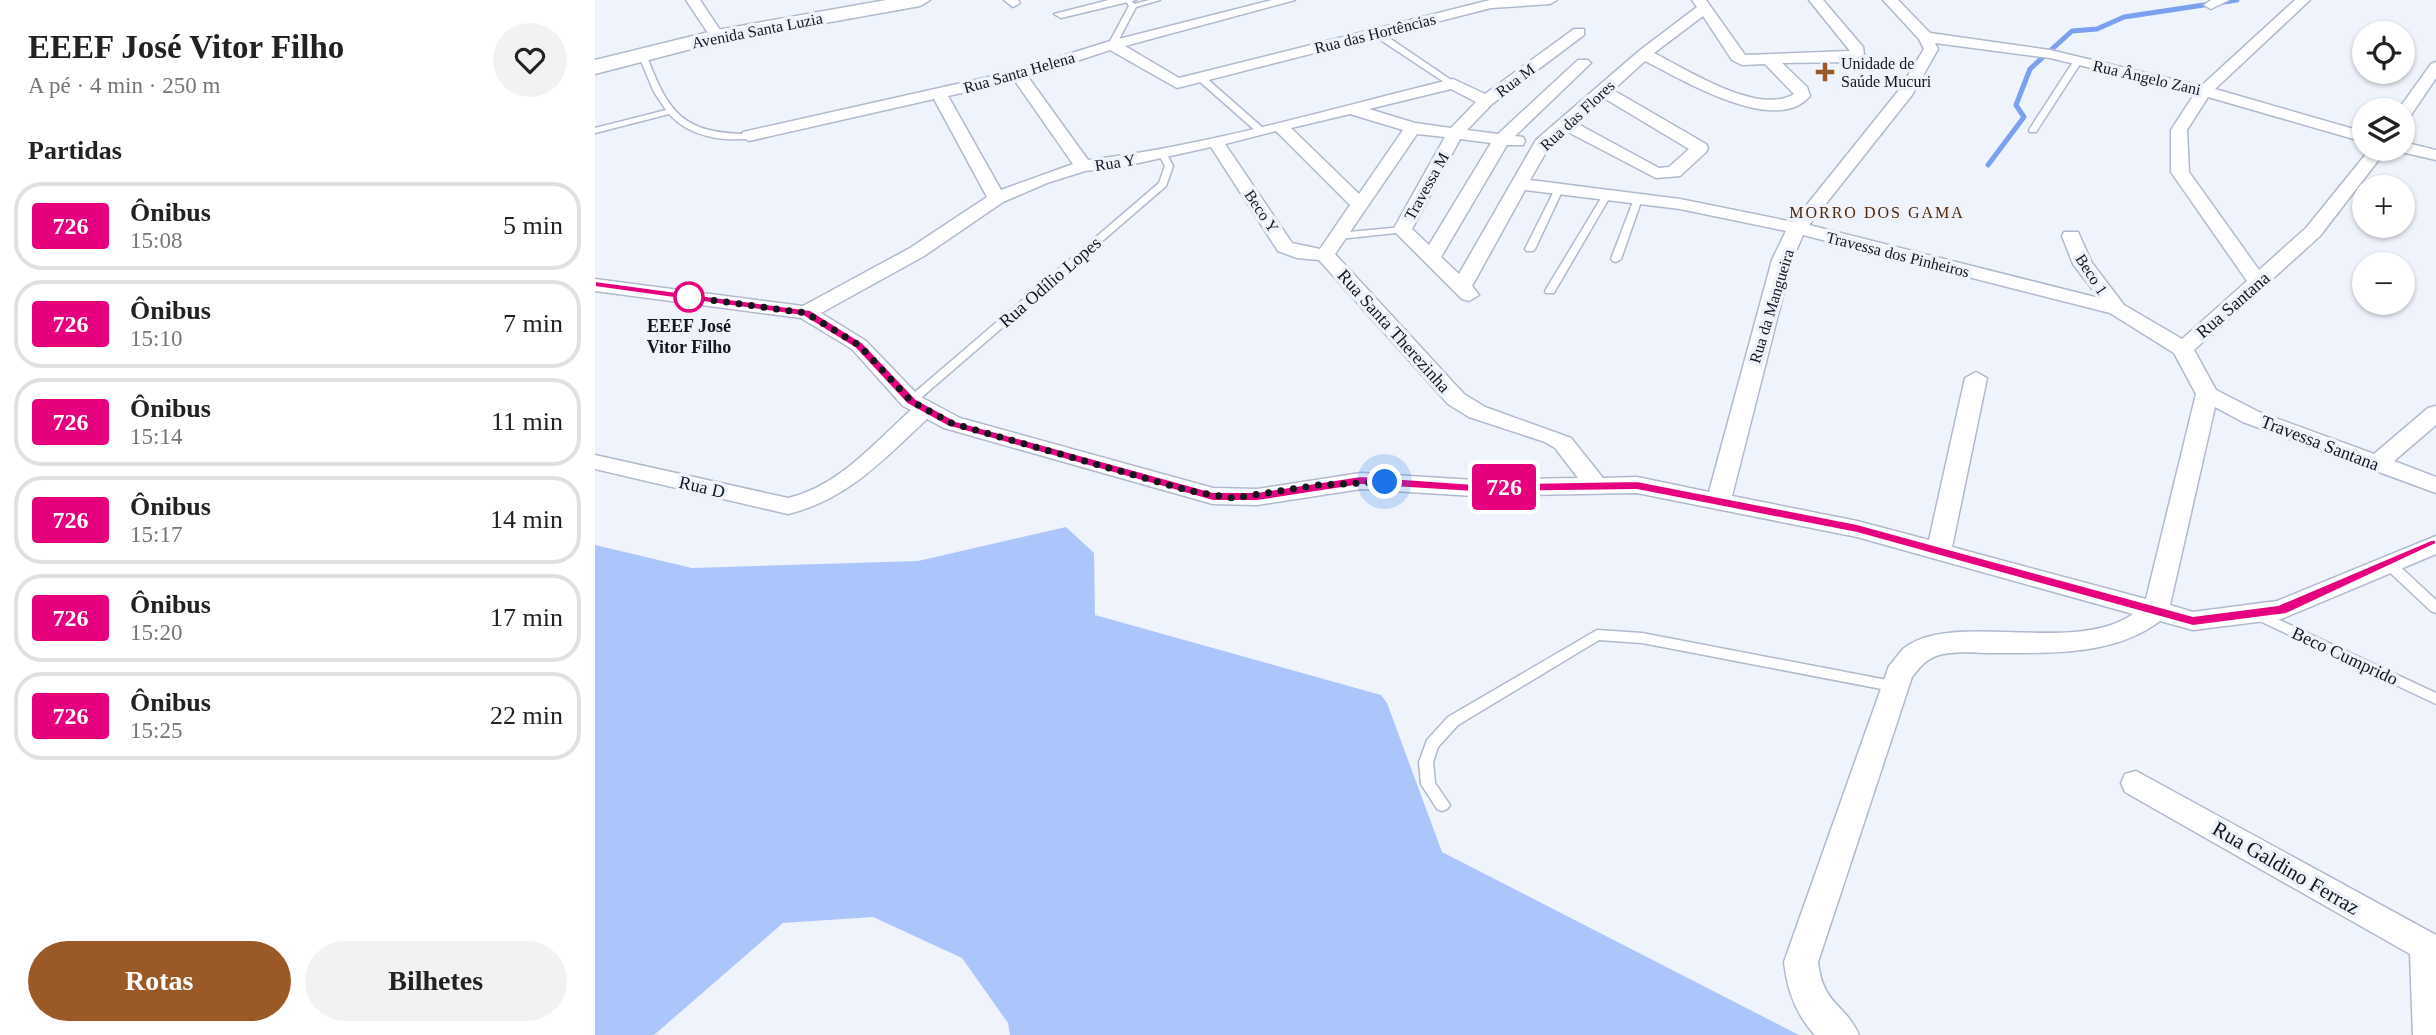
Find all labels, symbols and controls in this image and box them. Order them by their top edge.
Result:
street label: Avenida Santa Luzia [690,9,824,52]
street label: Rua das Hortências [1313,10,1438,57]
map controls [2352,21,2415,315]
button: locate [2352,21,2415,84]
button: heart [493,23,567,97]
text: EEEF José Vitor Filho [28,29,344,65]
street label: Rua Santa Helena [962,49,1077,96]
place label: Unidade de Saúde Mucuri [1841,55,1932,90]
street label: Rua Ângelo Zani [2091,56,2203,99]
street label: Rua M [1493,60,1538,100]
marker: Unidade de Saúde Mucuri [1815,62,1835,82]
text: A pé · 4 min · 250 m [28,73,220,98]
street label: Rua das Flores [1537,77,1618,154]
button: layers [2352,98,2415,161]
text: Partidas [28,136,122,165]
street label: Travessa M [1401,150,1452,223]
street label: Rua Y [1094,151,1137,174]
button: + [2352,175,2415,238]
street label: Beco Y [1241,187,1282,236]
text: Ônibus [130,198,211,227]
district label: MORRO DOS GAMA [1789,204,1965,221]
text: 5 min [503,211,563,240]
text: 726 [53,213,89,239]
text: 15:08 [130,228,182,253]
street label: Travessa dos Pinheiros [1825,228,1971,281]
street label: Rua Odílio Lopes [995,232,1105,332]
street label: Rua da Mangueira [1746,247,1798,365]
street label: Beco 1 [2072,251,2111,298]
button: − [2352,252,2415,315]
street label: Rua Santa Therezinha [1334,265,1455,397]
street label: Rua Santana [2192,268,2274,342]
marker: EEEF José Vitor Filho [674,282,704,312]
text: Ônibus [130,296,211,325]
text: 7 min [503,309,563,338]
text: 726 [53,311,89,337]
place label: EEEF José Vitor Filho [647,316,731,357]
text: 15:10 [130,326,182,351]
text: Ônibus [130,394,211,423]
text: 11 min [491,407,563,436]
text: 726 [53,409,89,435]
street label: Travessa Santana [2258,411,2382,475]
text: 15:14 [130,424,182,449]
your location [1367,464,1402,499]
line badge: 726 [1464,464,1544,510]
street label: Rua D [677,472,727,502]
text: 726 [1486,474,1522,500]
text: Ônibus [130,492,211,521]
text: 14 min [490,505,563,534]
text: 726 [53,507,89,533]
text: 15:17 [130,522,182,547]
text: Ônibus [130,590,211,619]
text: 17 min [490,603,563,632]
text: 726 [53,605,89,631]
text: 15:20 [130,620,182,645]
street label: Beco Cumprido [2289,623,2401,689]
text: Ônibus [130,688,211,717]
text: 22 min [490,701,563,730]
text: 726 [53,703,89,729]
text: 15:25 [130,718,182,743]
street label: Rua Galdino Ferraz [2208,816,2364,920]
button: Rotas [28,941,291,1021]
button: Bilhetes [305,941,567,1021]

